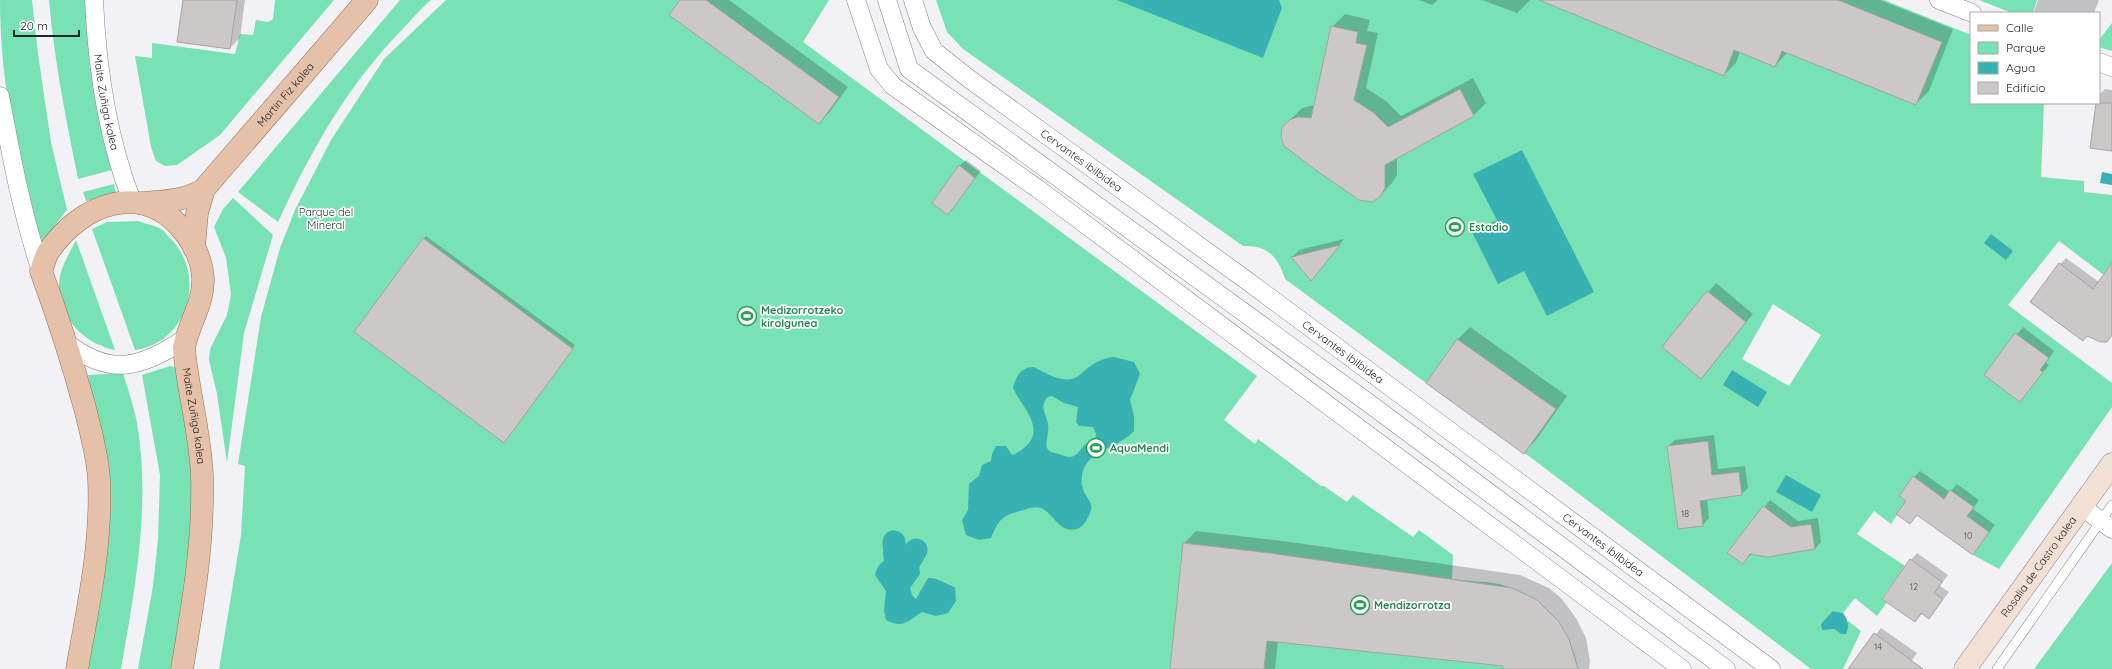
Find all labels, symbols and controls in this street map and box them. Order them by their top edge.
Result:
scale bar [14,12,79,38]
legend [1970,12,2100,104]
text: 20 m [20,18,48,33]
text: Calle [2006,20,2034,35]
text: Parque [2006,40,2046,55]
street label: Maite Zuñiga kalea [91,53,122,152]
street label: Martin Fiz kalea [254,60,317,130]
text: Agua [2006,60,2035,75]
text: Edificio [2006,80,2046,95]
street label: Cervantes ibilbidea [1038,126,1125,195]
park label: Parque del Mineral [299,205,353,232]
sports icon: Estadio [1444,216,1466,238]
place label: Estadio [1469,220,1509,234]
place label: Medizorrotzeko kirolgunea [761,303,843,330]
sports icon: Medizorrotzeko kirolgunea [736,305,758,327]
street label: Cervantes ibilbidea [1299,317,1386,386]
street label: Maite Zuñiga kalea [179,367,208,465]
sports icon: AquaMendi [1085,437,1107,459]
place label: AquaMendi [1110,441,1169,455]
house number: 18 [1681,508,1689,519]
street label: Cervantes ibilbidea [1560,510,1647,579]
street label: Rosalia de Castro kalea [1998,513,2079,620]
house number: 10 [1964,530,1972,541]
house number: 12 [1910,581,1918,592]
sports icon: Mendizorrotza [1349,594,1371,616]
place label: Mendizorrotza [1374,598,1451,612]
house number: 14 [1874,641,1882,652]

